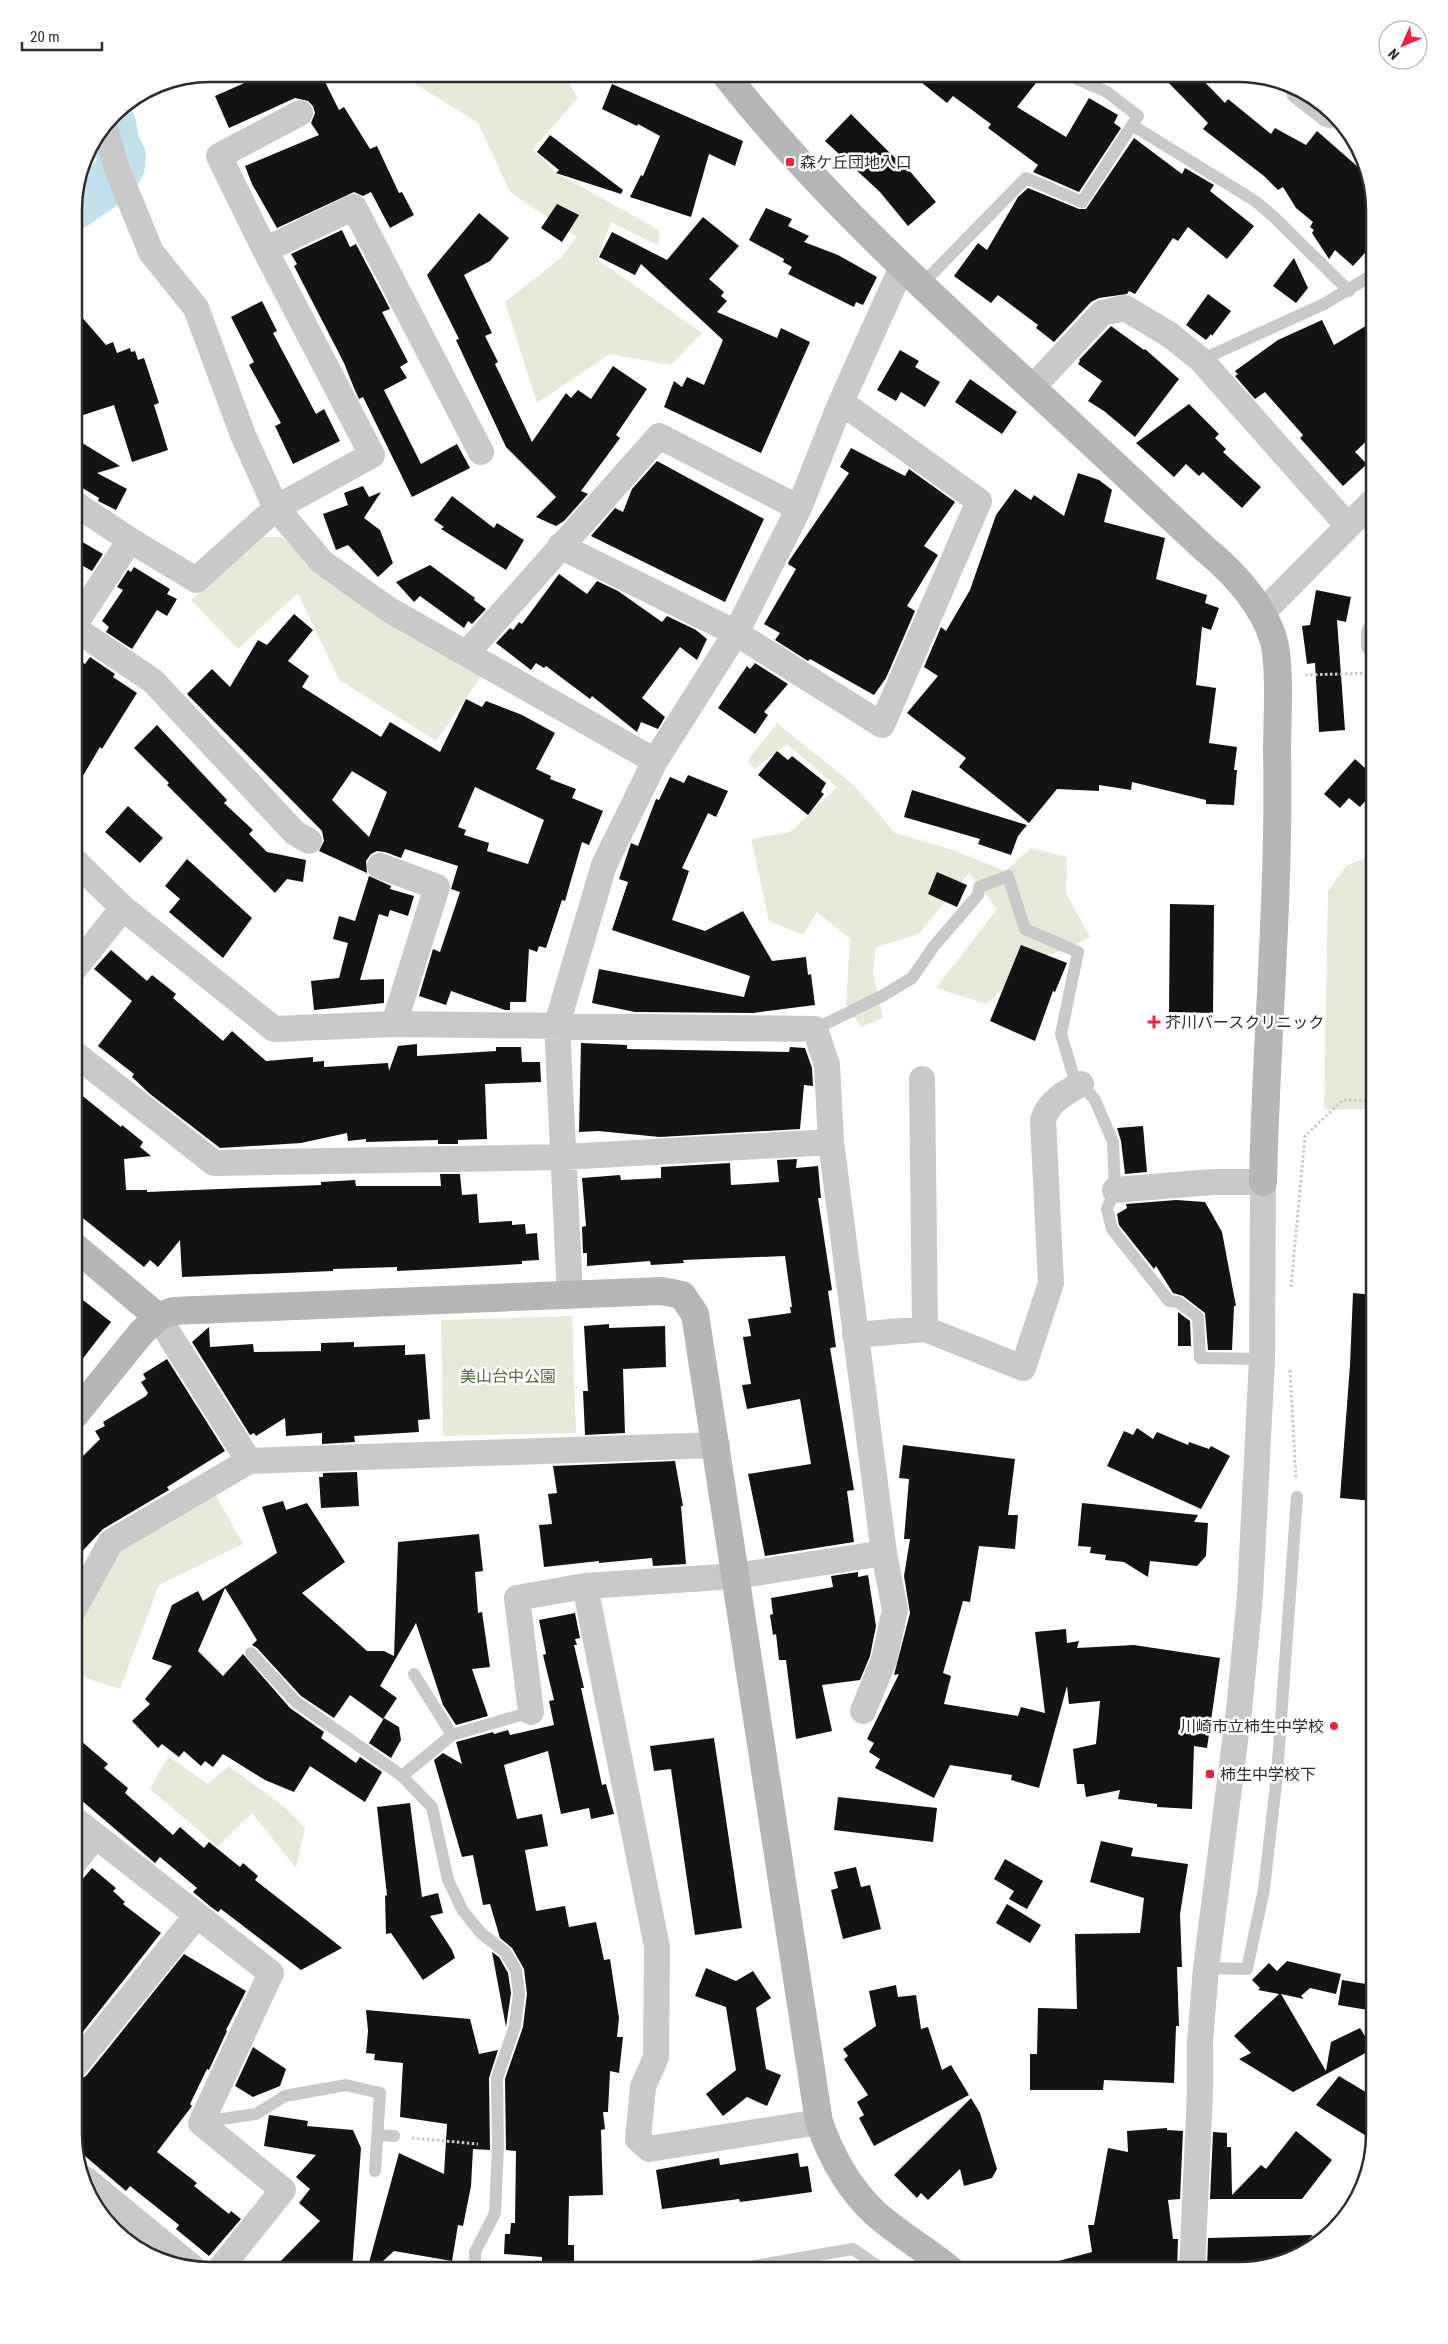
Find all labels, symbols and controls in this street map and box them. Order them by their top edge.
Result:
scale bar [22,20,102,52]
north arrow [1378,20,1428,70]
text: 20 m [30,28,60,46]
text: N [1385,46,1402,63]
place label: 森ケ丘団地入口 [800,153,912,172]
marker: 森ケ丘団地入口 [784,156,796,168]
place label: 芥川バースクリニック [1165,1013,1324,1032]
marker: 芥川バースクリニック [1147,1015,1161,1029]
park label: 美山台中公園 [460,1367,556,1386]
place label: 川崎市立柿生中学校 [1180,1717,1324,1736]
marker: 川崎市立柿生中学校 [1328,1720,1340,1732]
place label: 柿生中学校下 [1220,1765,1316,1784]
marker: 柿生中学校下 [1204,1768,1216,1780]

